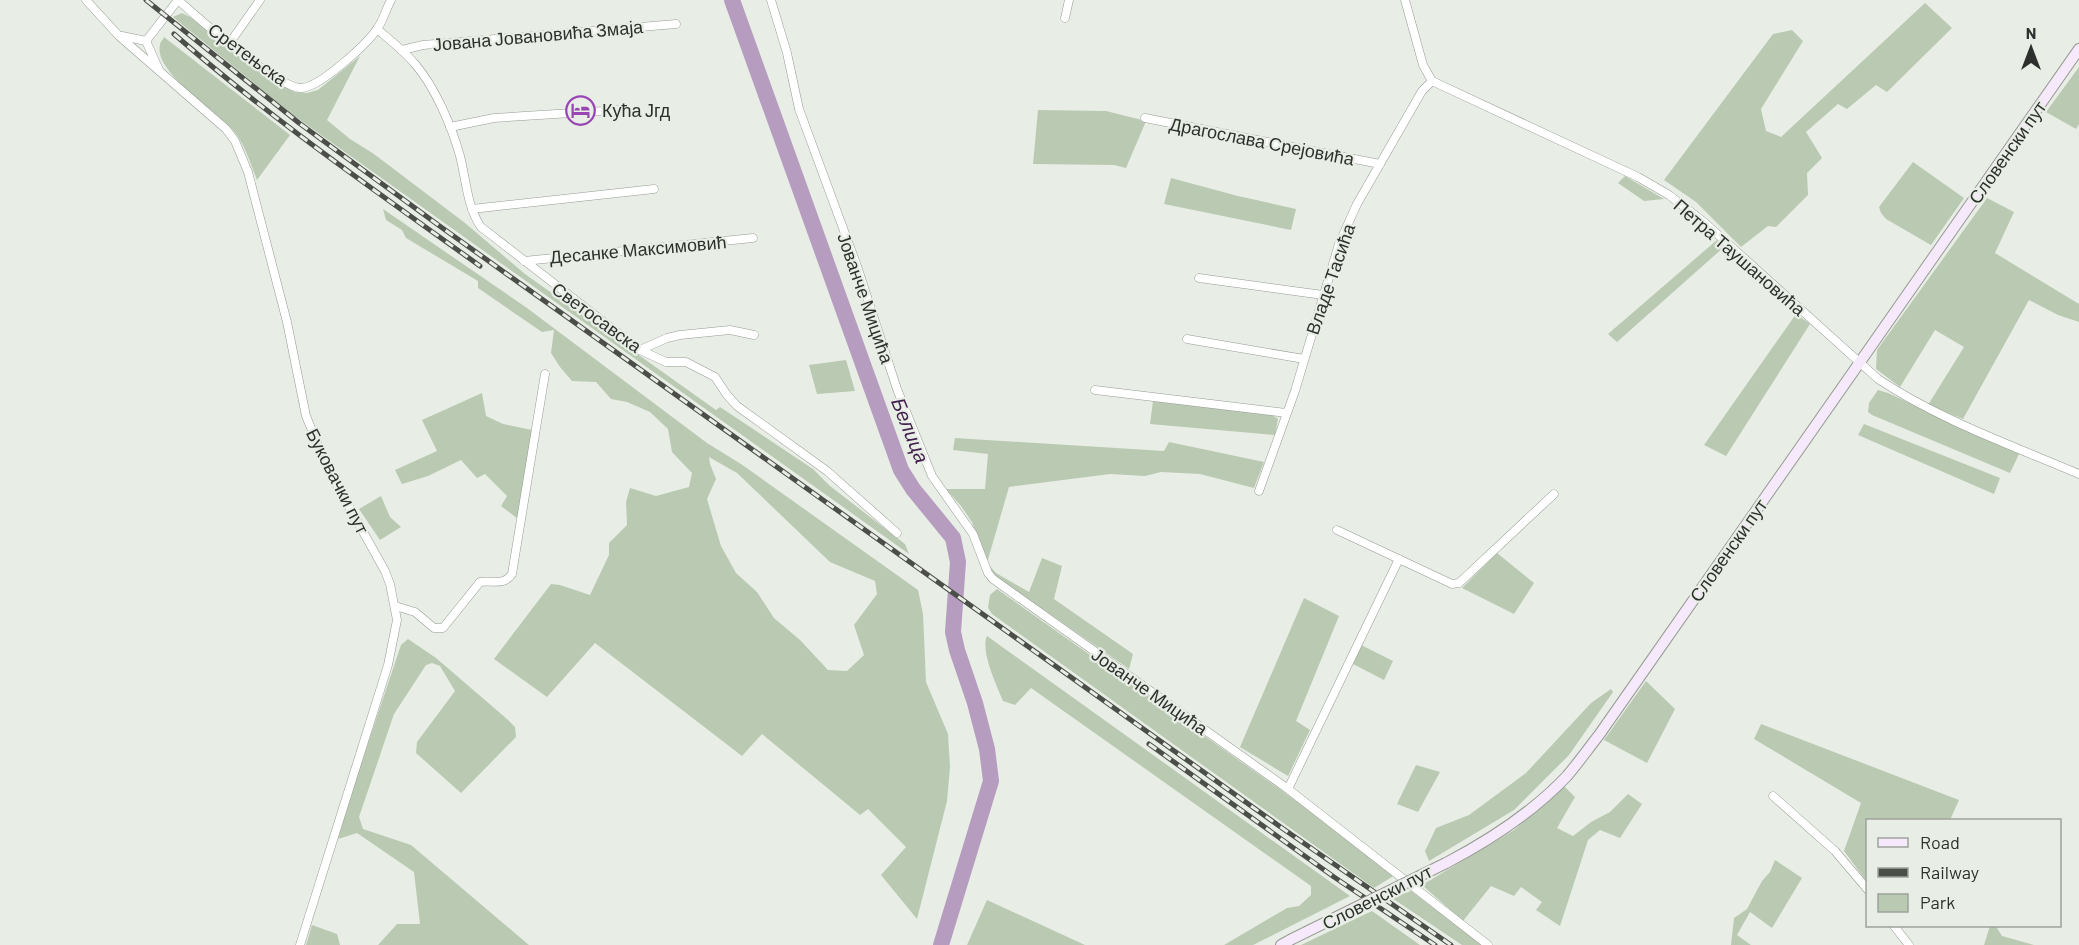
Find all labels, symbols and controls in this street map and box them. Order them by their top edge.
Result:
street label: Јована Јовановића Змаја [432,15,645,55]
street label: Сретењска [204,18,293,91]
north arrow [2001,18,2061,78]
text: N [2026,23,2036,42]
hotel icon: Кућа Јгд [565,94,597,126]
street label: Словенски пут [1963,96,2051,208]
place label: Кућа Јгд [602,99,671,121]
street label: Драгослава Срејовића [1168,112,1357,170]
street label: Петра Таушановића [1670,194,1811,321]
street label: Владе Тасића [1301,220,1360,337]
street label: Десанке Максимовић [549,230,727,268]
street label: Јованче Мицића [833,230,899,367]
street label: Светосавска [548,277,647,357]
water label: Белица [887,394,935,466]
street label: Буковачки пут [302,425,374,537]
street label: Словенски пут [1684,494,1772,606]
street label: Јованче Мицића [1088,643,1213,740]
legend [1866,819,2061,927]
text: Road [1920,831,1960,853]
street label: Словенски пут [1318,860,1436,934]
text: Railway [1920,861,1979,883]
text: Park [1920,891,1955,913]

